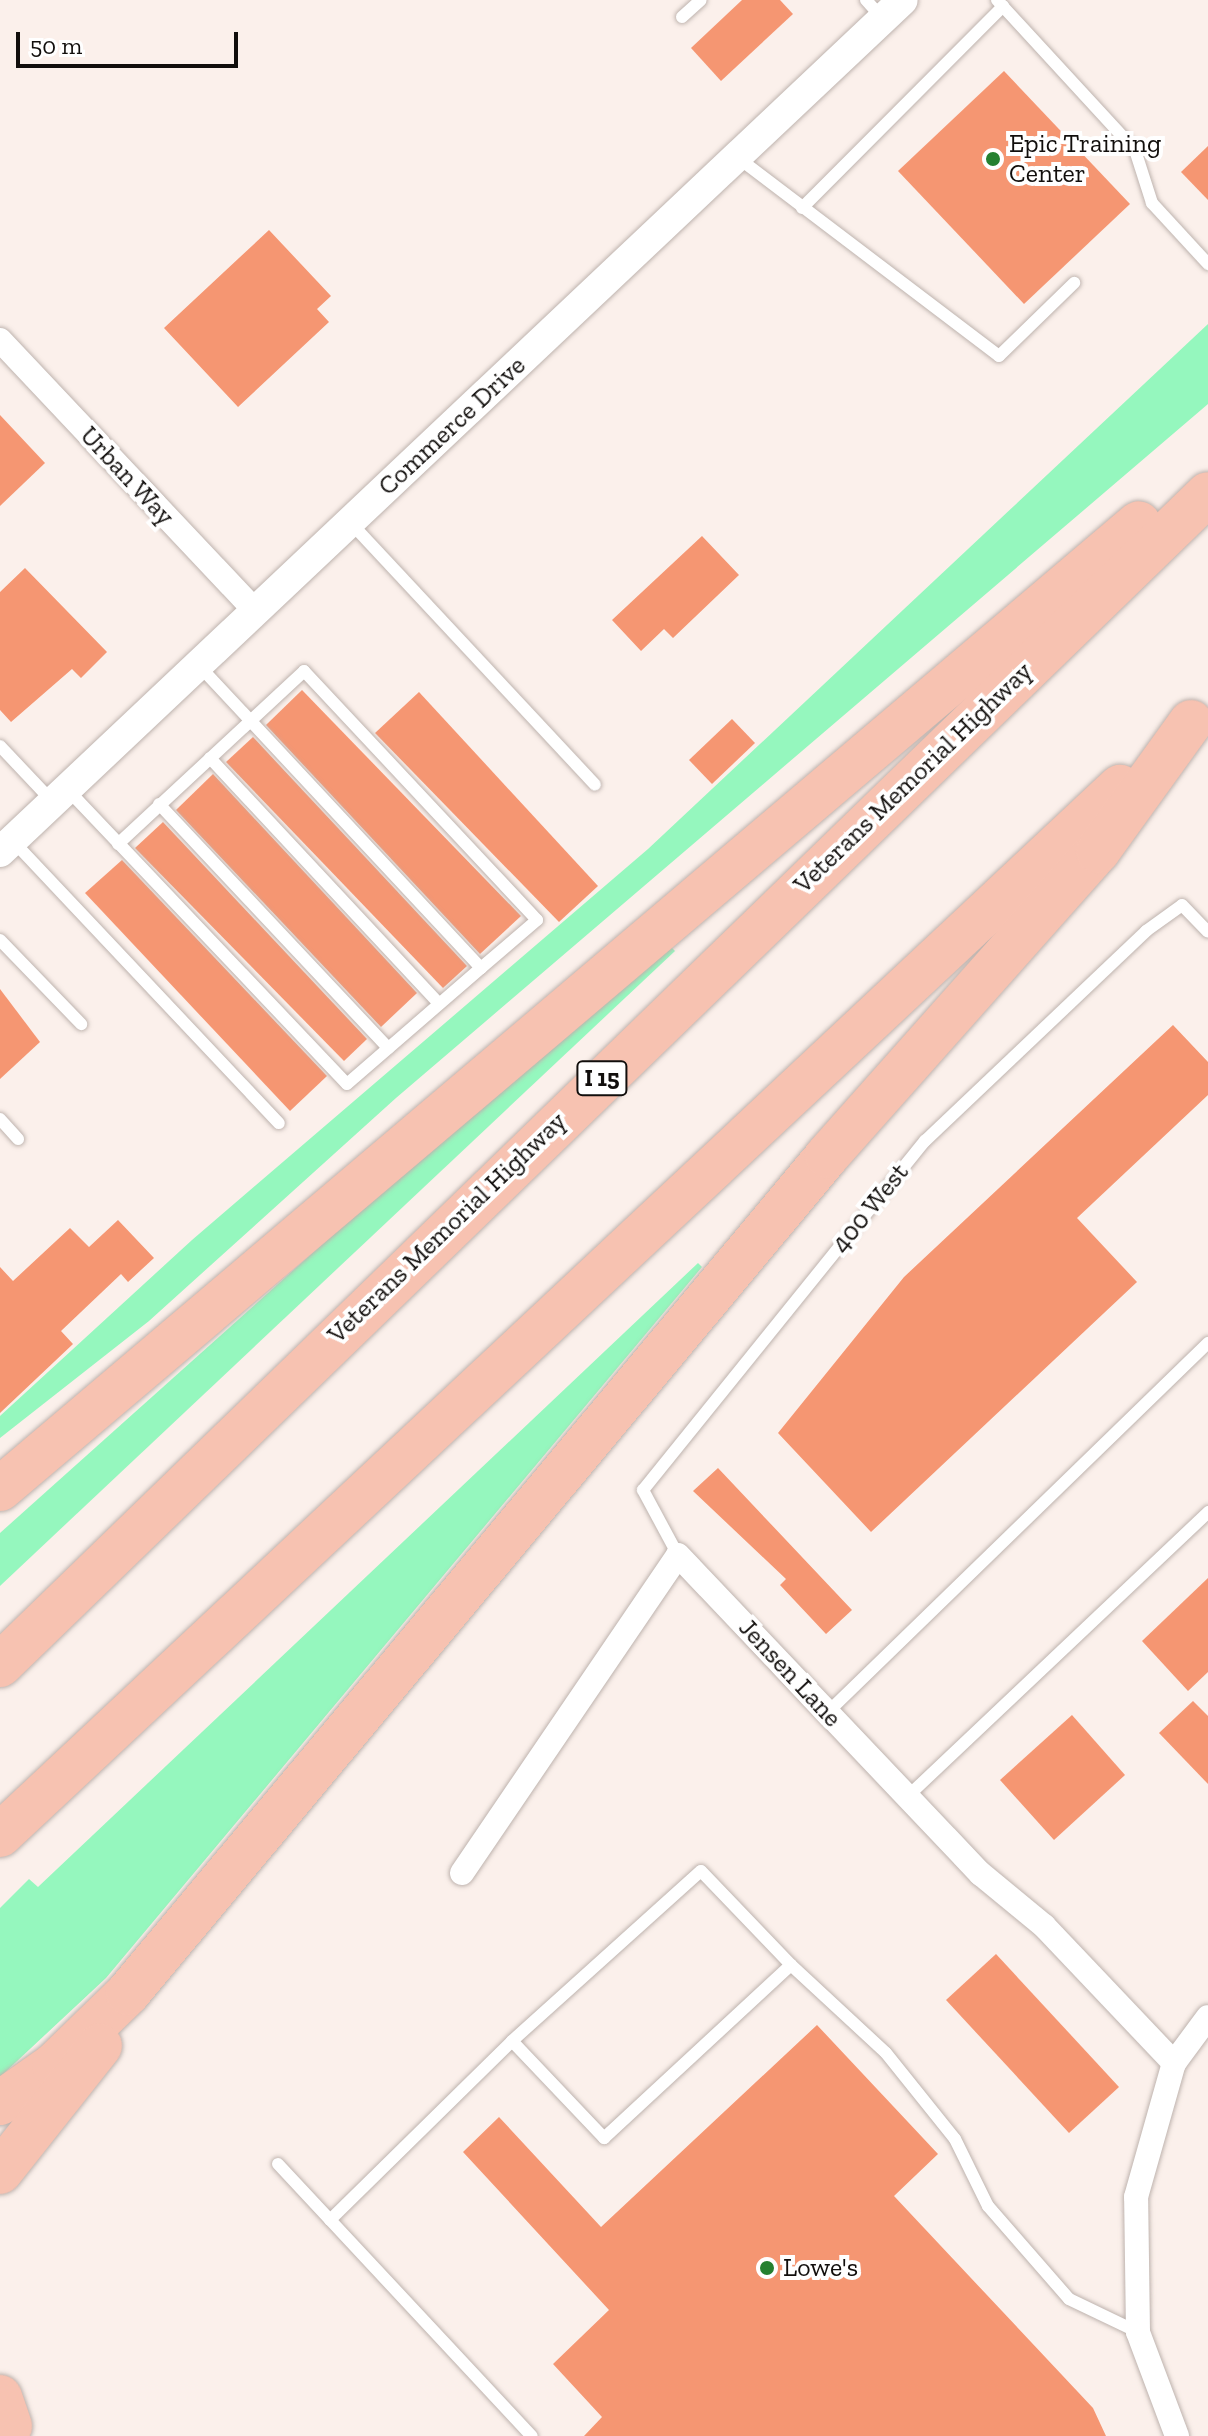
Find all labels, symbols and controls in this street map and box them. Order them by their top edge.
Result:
scale bar [20,16,242,66]
text: 50 m [30,31,82,60]
place label: Epic Training Center [1009,128,1162,190]
marker: Epic Training Center [984,150,1002,168]
street label: Commerce Drive [372,350,532,502]
street label: Urban Way [73,420,181,532]
street label: Veterans Memorial Highway [787,656,1039,900]
road number: I 15 [576,1058,628,1098]
street label: Veterans Memorial Highway [321,1106,573,1350]
street label: 400 West [824,1157,916,1259]
street label: Jensen Lane [732,1612,848,1734]
place label: Lowe's [783,2252,858,2284]
marker: Lowe's [758,2259,776,2277]

